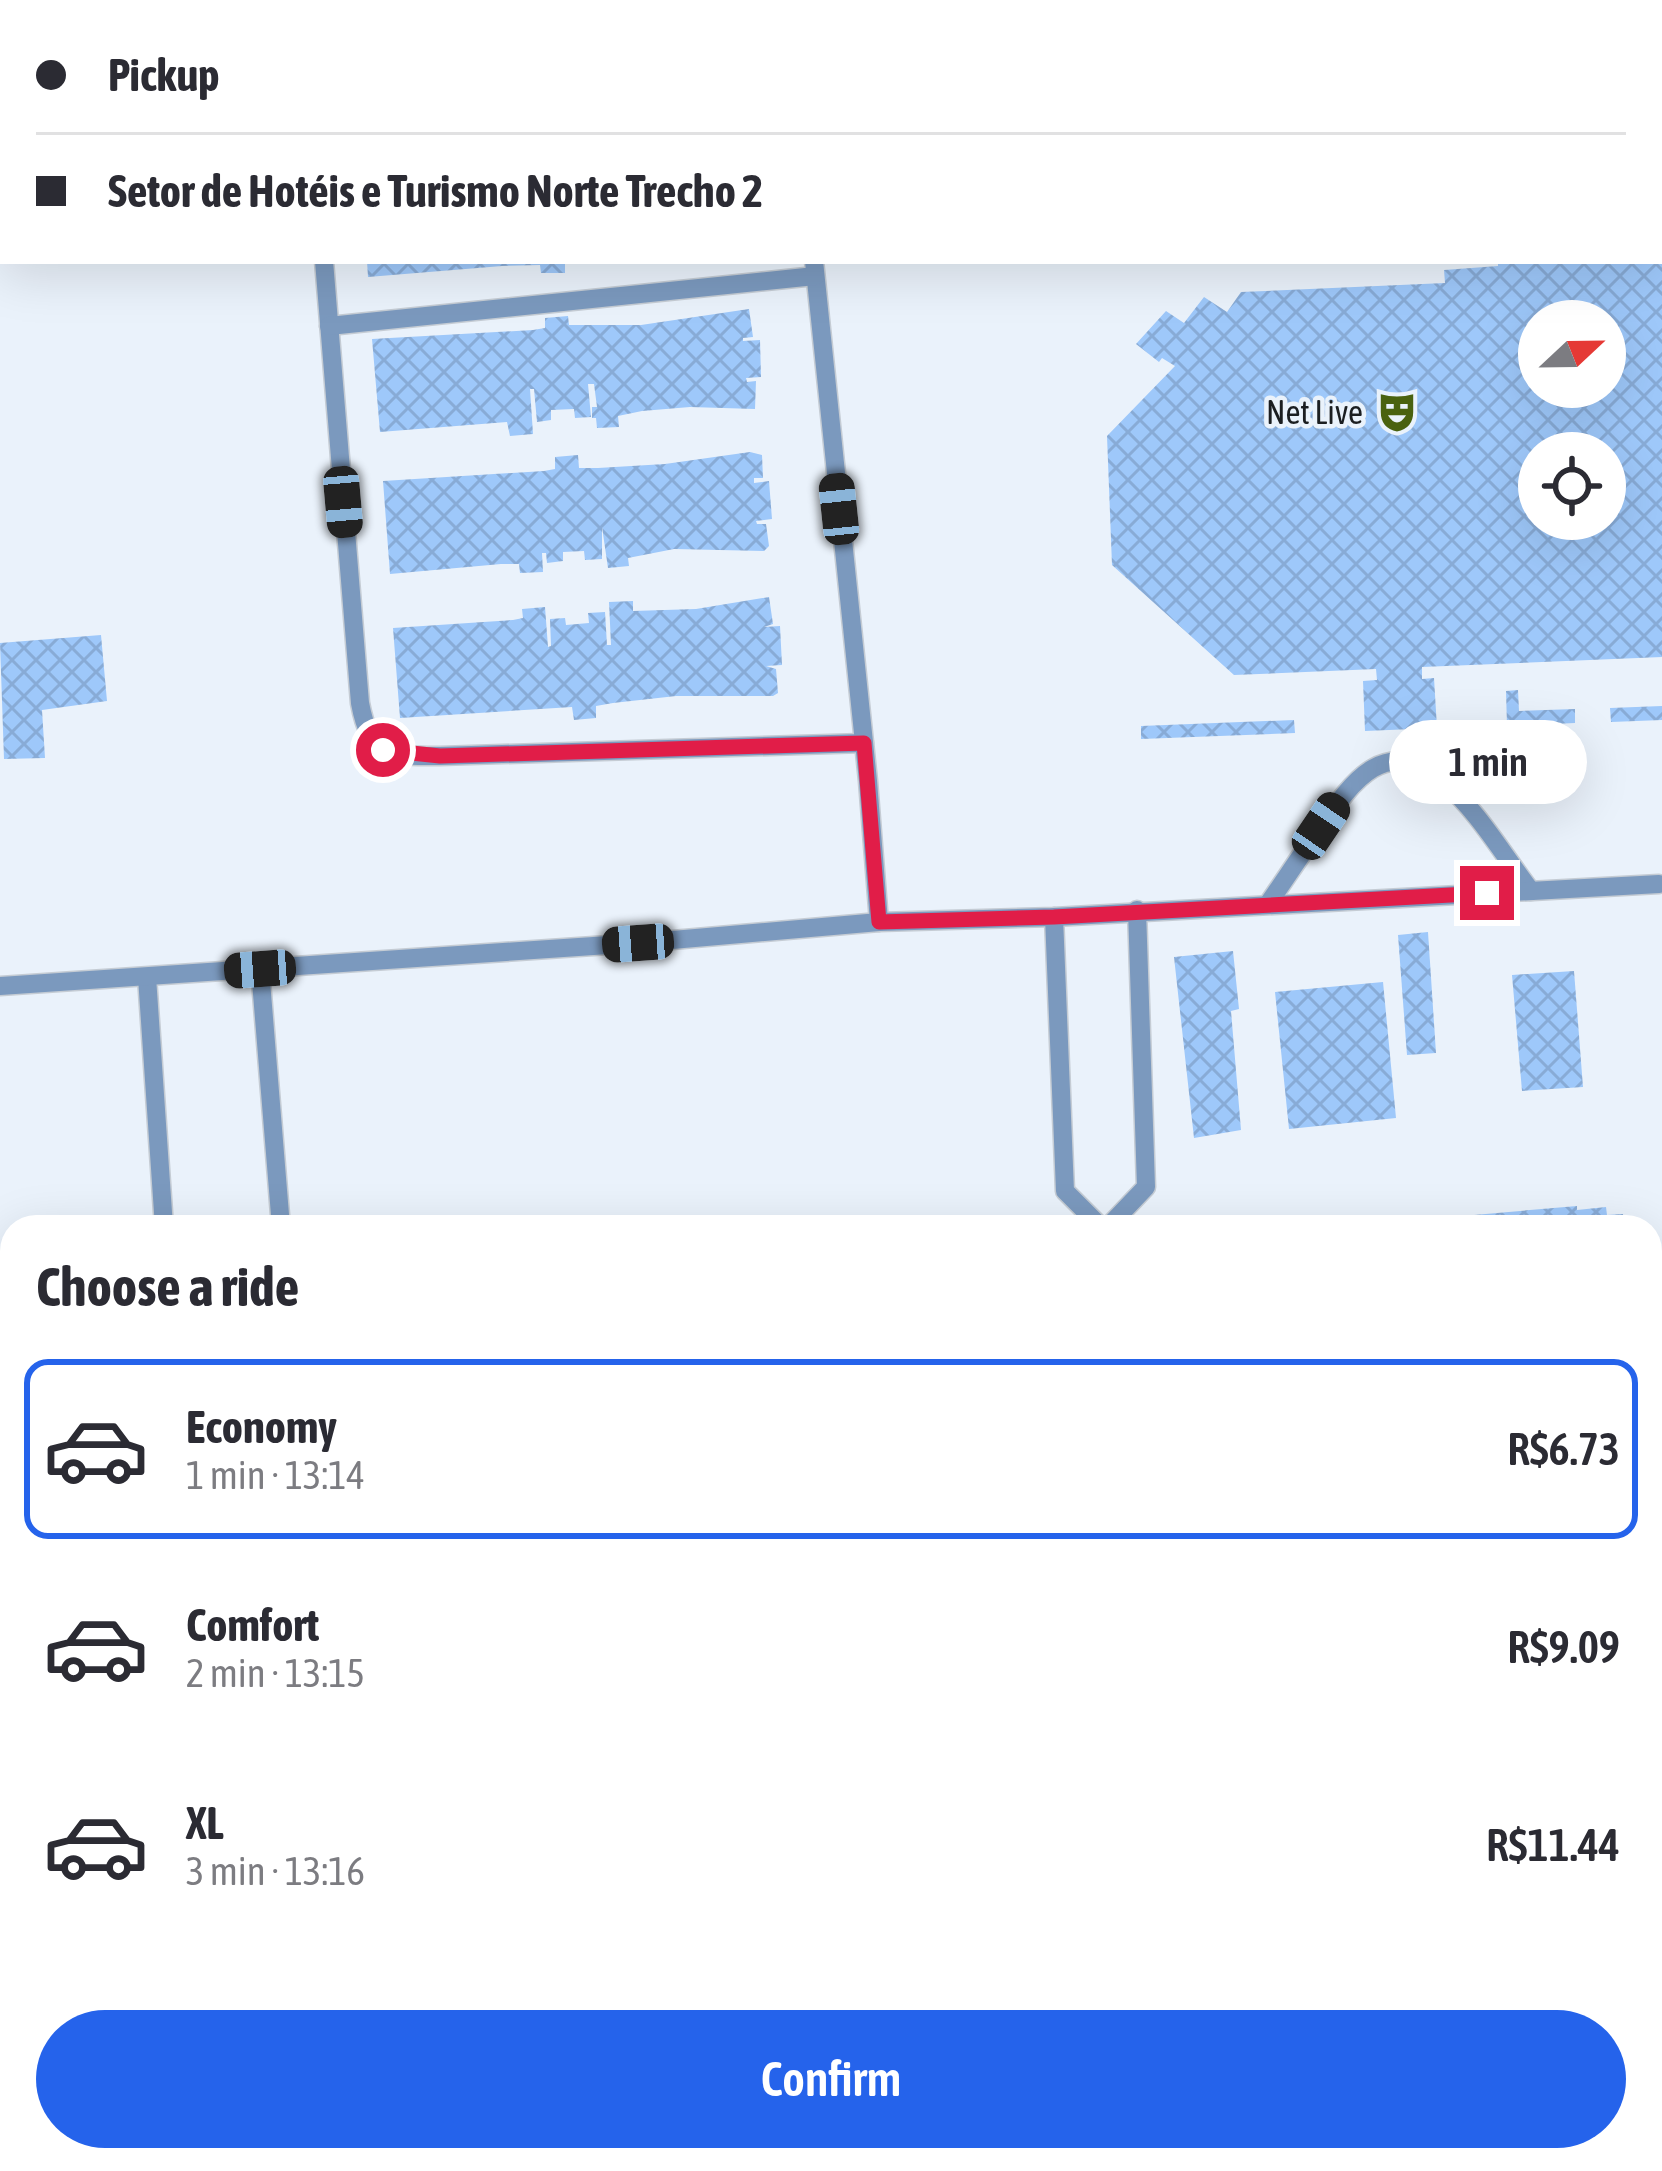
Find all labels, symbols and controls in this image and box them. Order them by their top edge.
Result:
text: Pickup [108,49,219,101]
text: Setor de Hotéis e Turismo Norte Trecho 2 [108,165,763,217]
north arrow [1518,300,1626,408]
map controls [1518,300,1626,540]
theatre icon: Net Live [1374,389,1420,435]
place label: Net Live [1266,393,1363,431]
button: locate [1518,432,1626,540]
car [322,465,364,539]
car [817,471,861,547]
callout: 1 min [1388,719,1586,803]
route start [356,723,410,777]
text: 1 min [1448,740,1528,784]
car [1286,786,1356,866]
route end [1460,866,1514,920]
car [601,923,675,963]
car [223,949,297,989]
text: Choose a ride [36,1256,299,1317]
icon: car [42,1395,150,1503]
text: Economy [186,1401,337,1453]
text: R$6.73 [1507,1423,1620,1475]
text: 1 min · 13:14 [186,1453,365,1497]
icon: car [42,1593,150,1701]
text: Comfort [186,1599,319,1651]
text: R$9.09 [1507,1621,1620,1673]
text: 2 min · 13:15 [186,1651,365,1695]
icon: car [42,1791,150,1899]
text: XL [186,1797,224,1849]
text: R$11.44 [1486,1819,1620,1871]
text: 3 min · 13:16 [186,1849,365,1893]
button: Confirm [36,2010,1626,2148]

